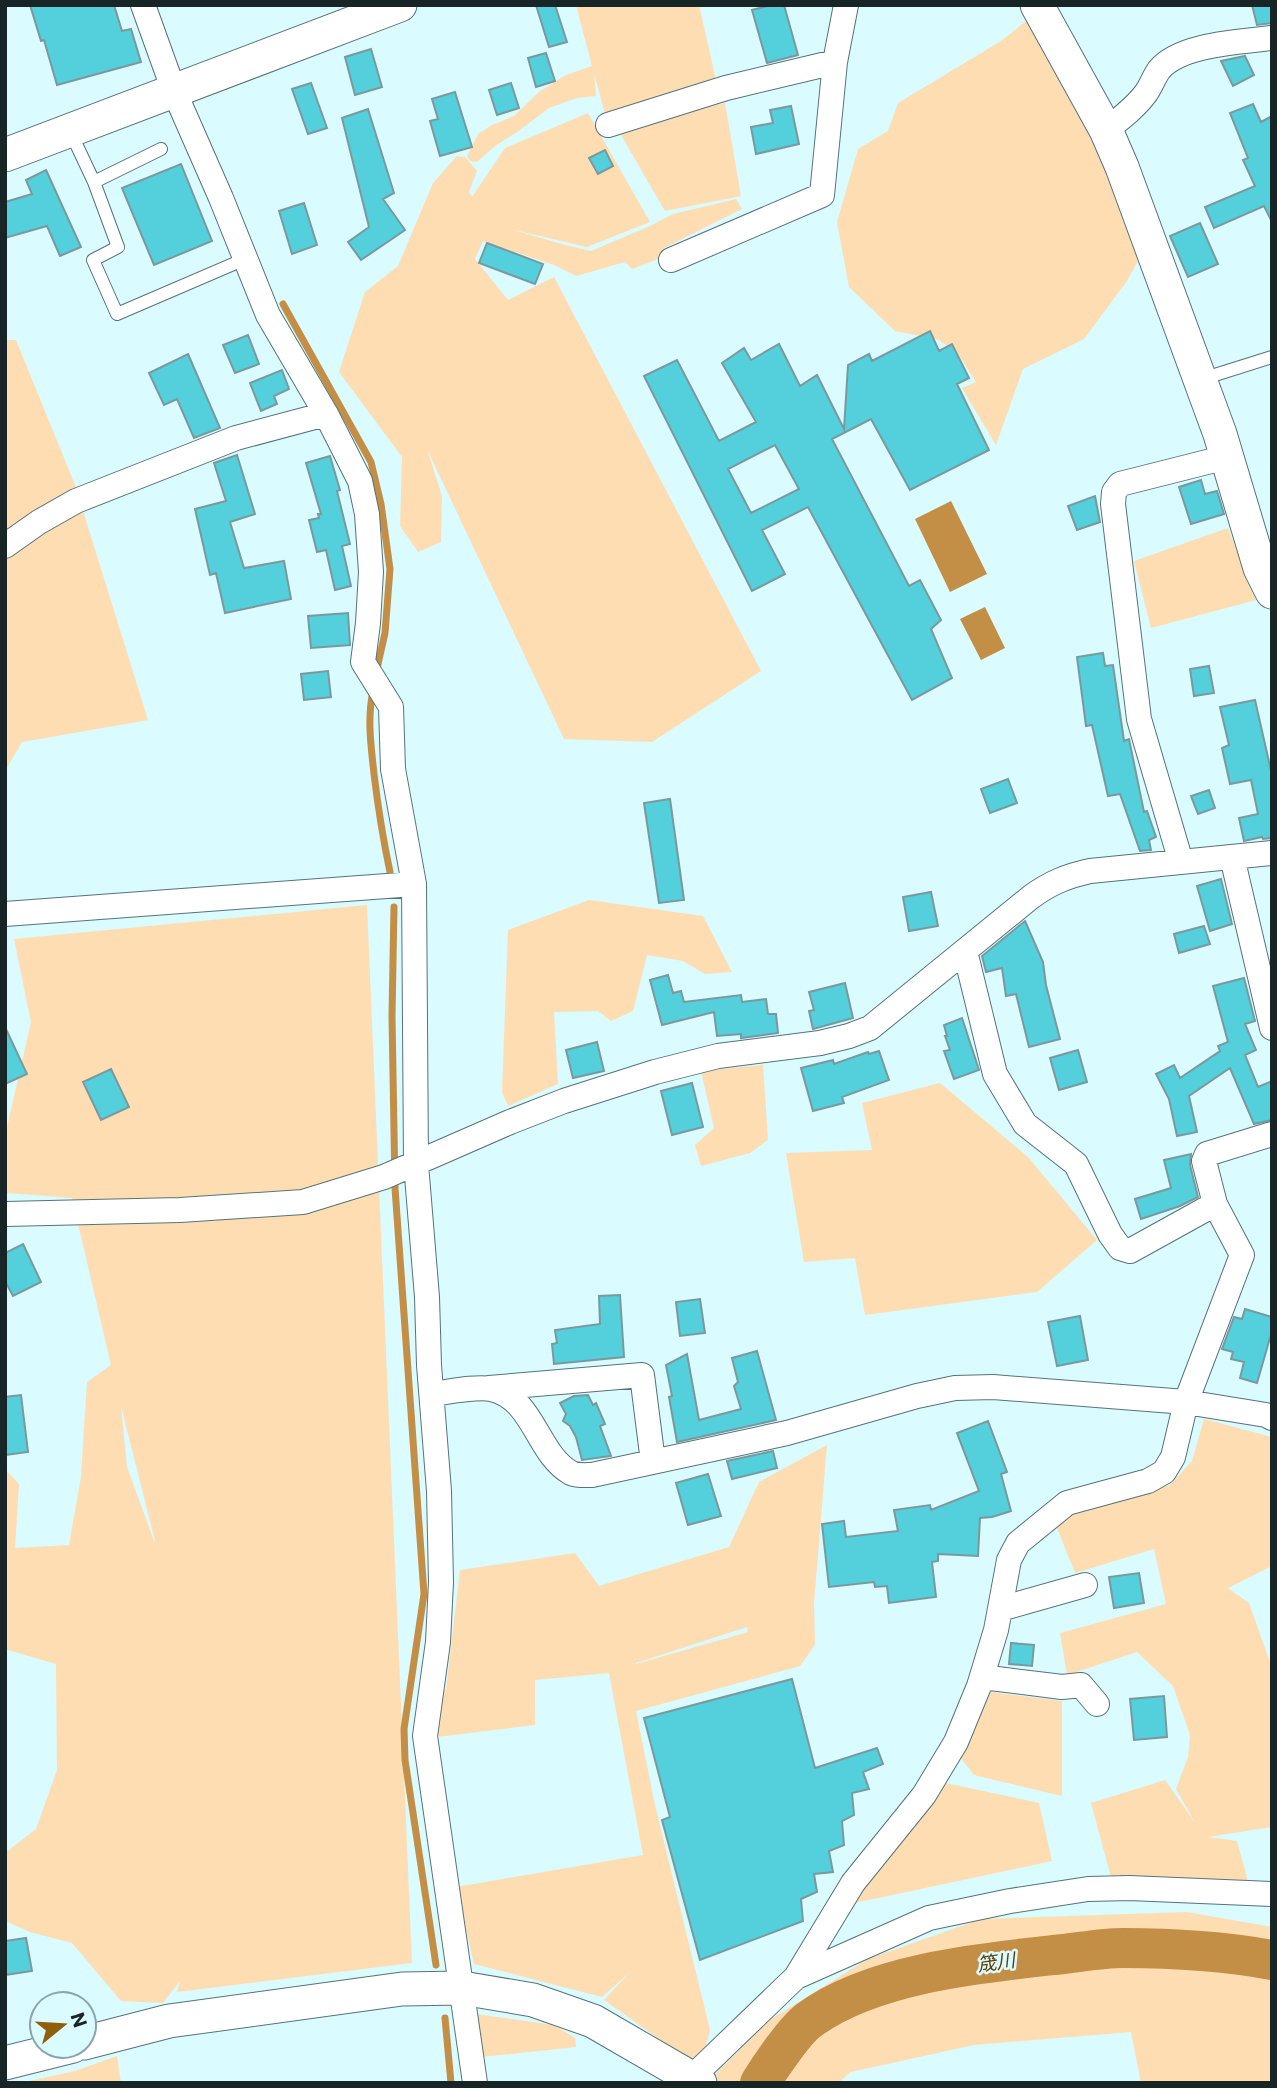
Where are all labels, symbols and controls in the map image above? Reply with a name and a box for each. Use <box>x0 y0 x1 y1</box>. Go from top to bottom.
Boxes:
water label: 筬川 <box>976 1947 1018 1976</box>
north arrow <box>28 1990 98 2060</box>
text: N <box>67 2009 93 2030</box>

